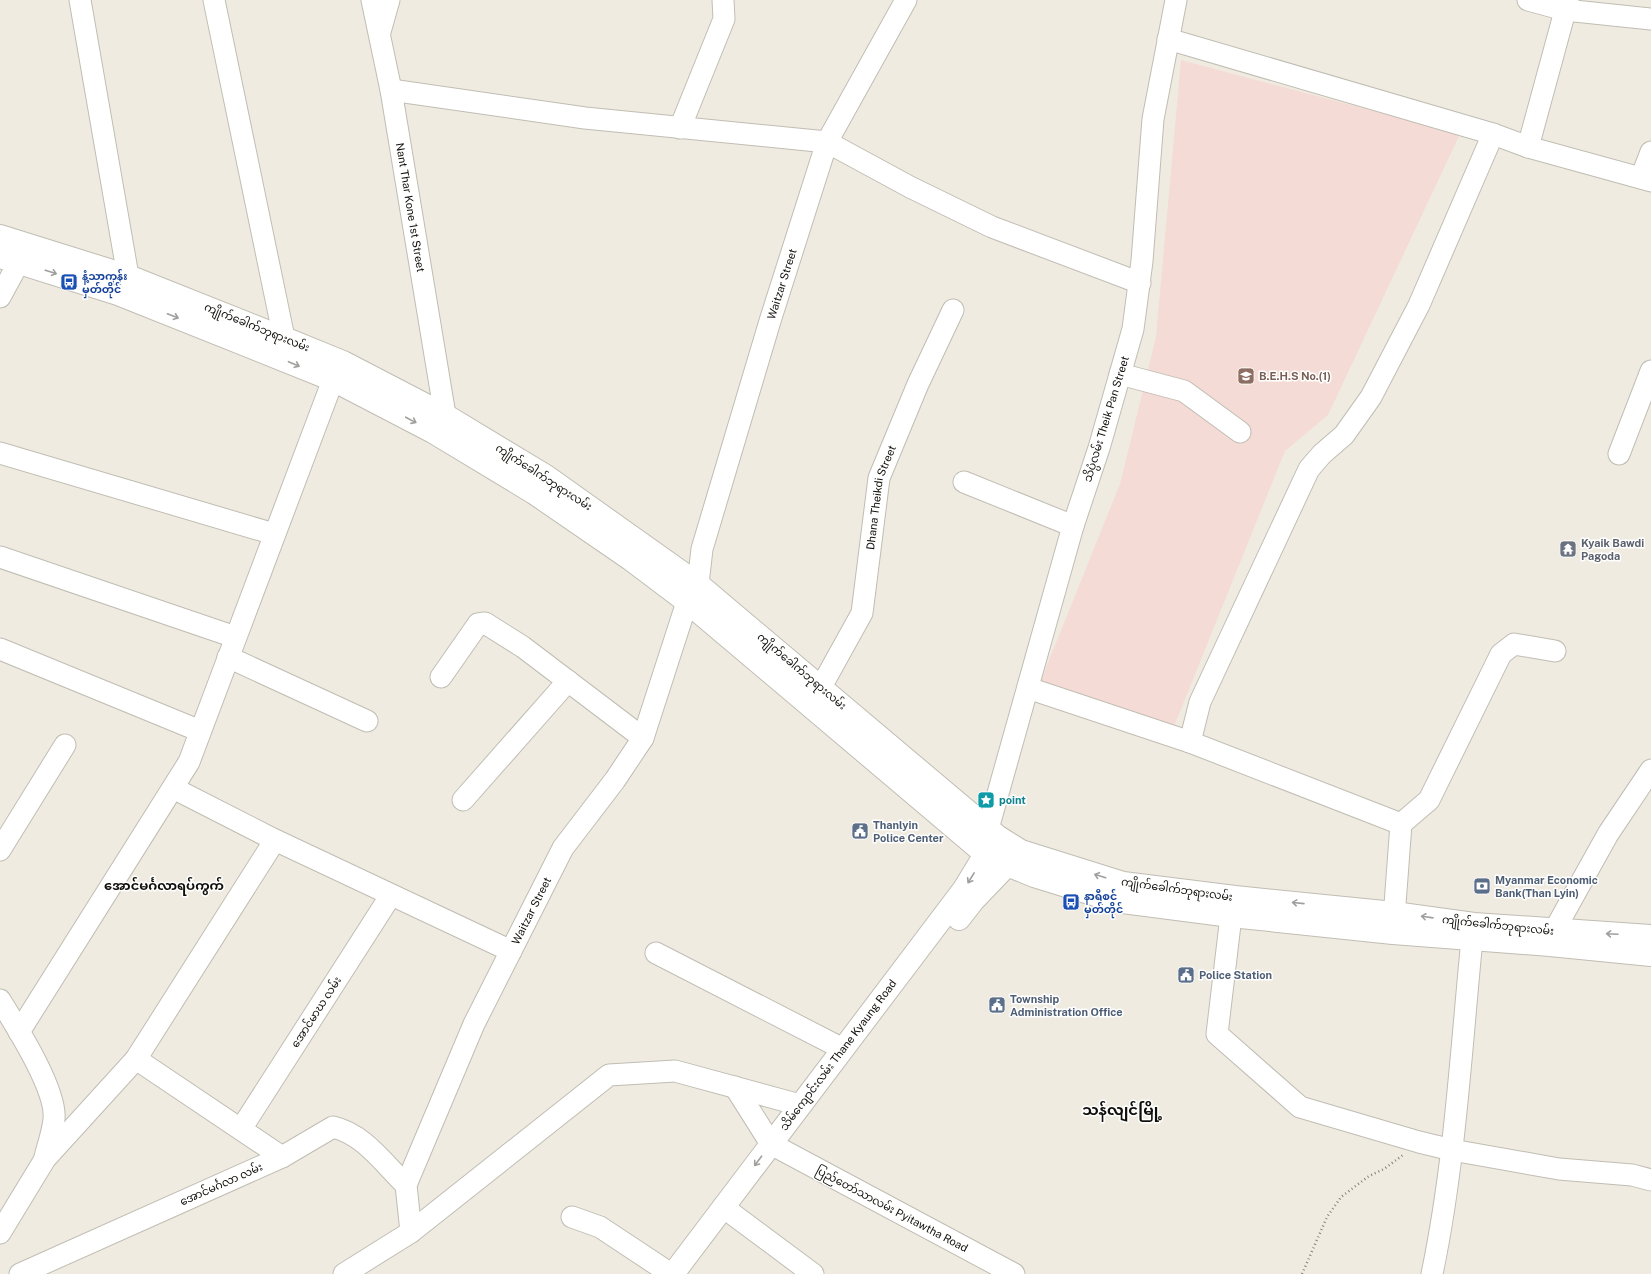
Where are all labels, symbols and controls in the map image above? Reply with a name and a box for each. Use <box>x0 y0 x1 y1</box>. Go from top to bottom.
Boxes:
street label: Nant Thar Kone 1st Street <box>394 142 427 273</box>
street label: Waitzar Street <box>765 247 799 321</box>
one-way arrow <box>44 269 57 276</box>
place label: နံ့သာကုန်း မှတ်တိုင် <box>82 269 128 299</box>
bus stop icon: နံ့သာကုန်း မှတ်တိုင် <box>59 272 79 292</box>
street label: ကျိုက်ခေါက်ဘုရားလမ်း <box>202 299 312 356</box>
one-way arrow <box>167 312 179 320</box>
street label: သိပ္ပံလမ်း Theik Pan Street <box>1080 354 1134 484</box>
one-way arrow <box>287 361 299 368</box>
school or university icon: B.E.H.S No.(1) <box>1236 366 1256 386</box>
place label: B.E.H.S No.(1) <box>1259 370 1331 382</box>
one-way arrow <box>405 417 417 425</box>
street label: ကျိုက်ခေါက်ဘုရားလမ်း <box>492 441 595 515</box>
street label: Dhana Theikdi Street <box>864 443 898 550</box>
place label: Kyaik Bawdi Pagoda <box>1581 537 1644 562</box>
temple icon: Kyaik Bawdi Pagoda <box>1558 539 1578 559</box>
street label: ကျိုက်ခေါက်ဘုရားလမ်း <box>753 630 850 714</box>
place icon: point <box>976 790 996 810</box>
place label: point <box>999 794 1026 806</box>
place label: Thanlyin Police Center <box>873 819 944 844</box>
public building icon: Thanlyin Police Center <box>850 821 870 841</box>
one-way arrow <box>1094 871 1106 879</box>
one-way arrow <box>966 872 974 884</box>
street label: ကျိုက်ခေါက်ဘုရားလမ်း <box>1120 874 1234 906</box>
place label: Myanmar Economic Bank(Than Lyin) <box>1495 874 1598 899</box>
street label: Waitzar Street <box>509 875 553 946</box>
district label: အောင်မင်္ဂလာရပ်ကွက် <box>104 876 224 896</box>
bank icon: Myanmar Economic Bank(Than Lyin) <box>1472 876 1492 896</box>
place label: နာရီစင် မှတ်တိုင် <box>1084 889 1123 919</box>
bus stop icon: နာရီစင် မှတ်တိုင် <box>1061 892 1081 912</box>
one-way arrow <box>1292 899 1305 907</box>
street label: ကျိုက်ခေါက်ဘုရားလမ်း <box>1441 912 1555 940</box>
one-way arrow <box>1421 914 1434 921</box>
one-way arrow <box>1606 930 1619 937</box>
public building icon: Police Station <box>1176 965 1196 985</box>
place label: Police Station <box>1199 969 1272 981</box>
street label: အောင်မာဃ လမ်း <box>288 974 343 1050</box>
street label: သိမ်ကျောင်းလမ်း Thane Kyaung Road <box>777 977 901 1134</box>
place label: Township Administration Office <box>1010 993 1123 1018</box>
public building icon: Township Administration Office <box>987 995 1007 1015</box>
district label: သန်လျင်မြို့ <box>1082 1100 1163 1122</box>
one-way arrow <box>754 1155 762 1166</box>
street label: အောင်မင်္ဂလာ လမ်း <box>177 1159 264 1208</box>
street label: ပြည်တော်သာလမ်း Pyitawtha Road <box>813 1163 970 1257</box>

